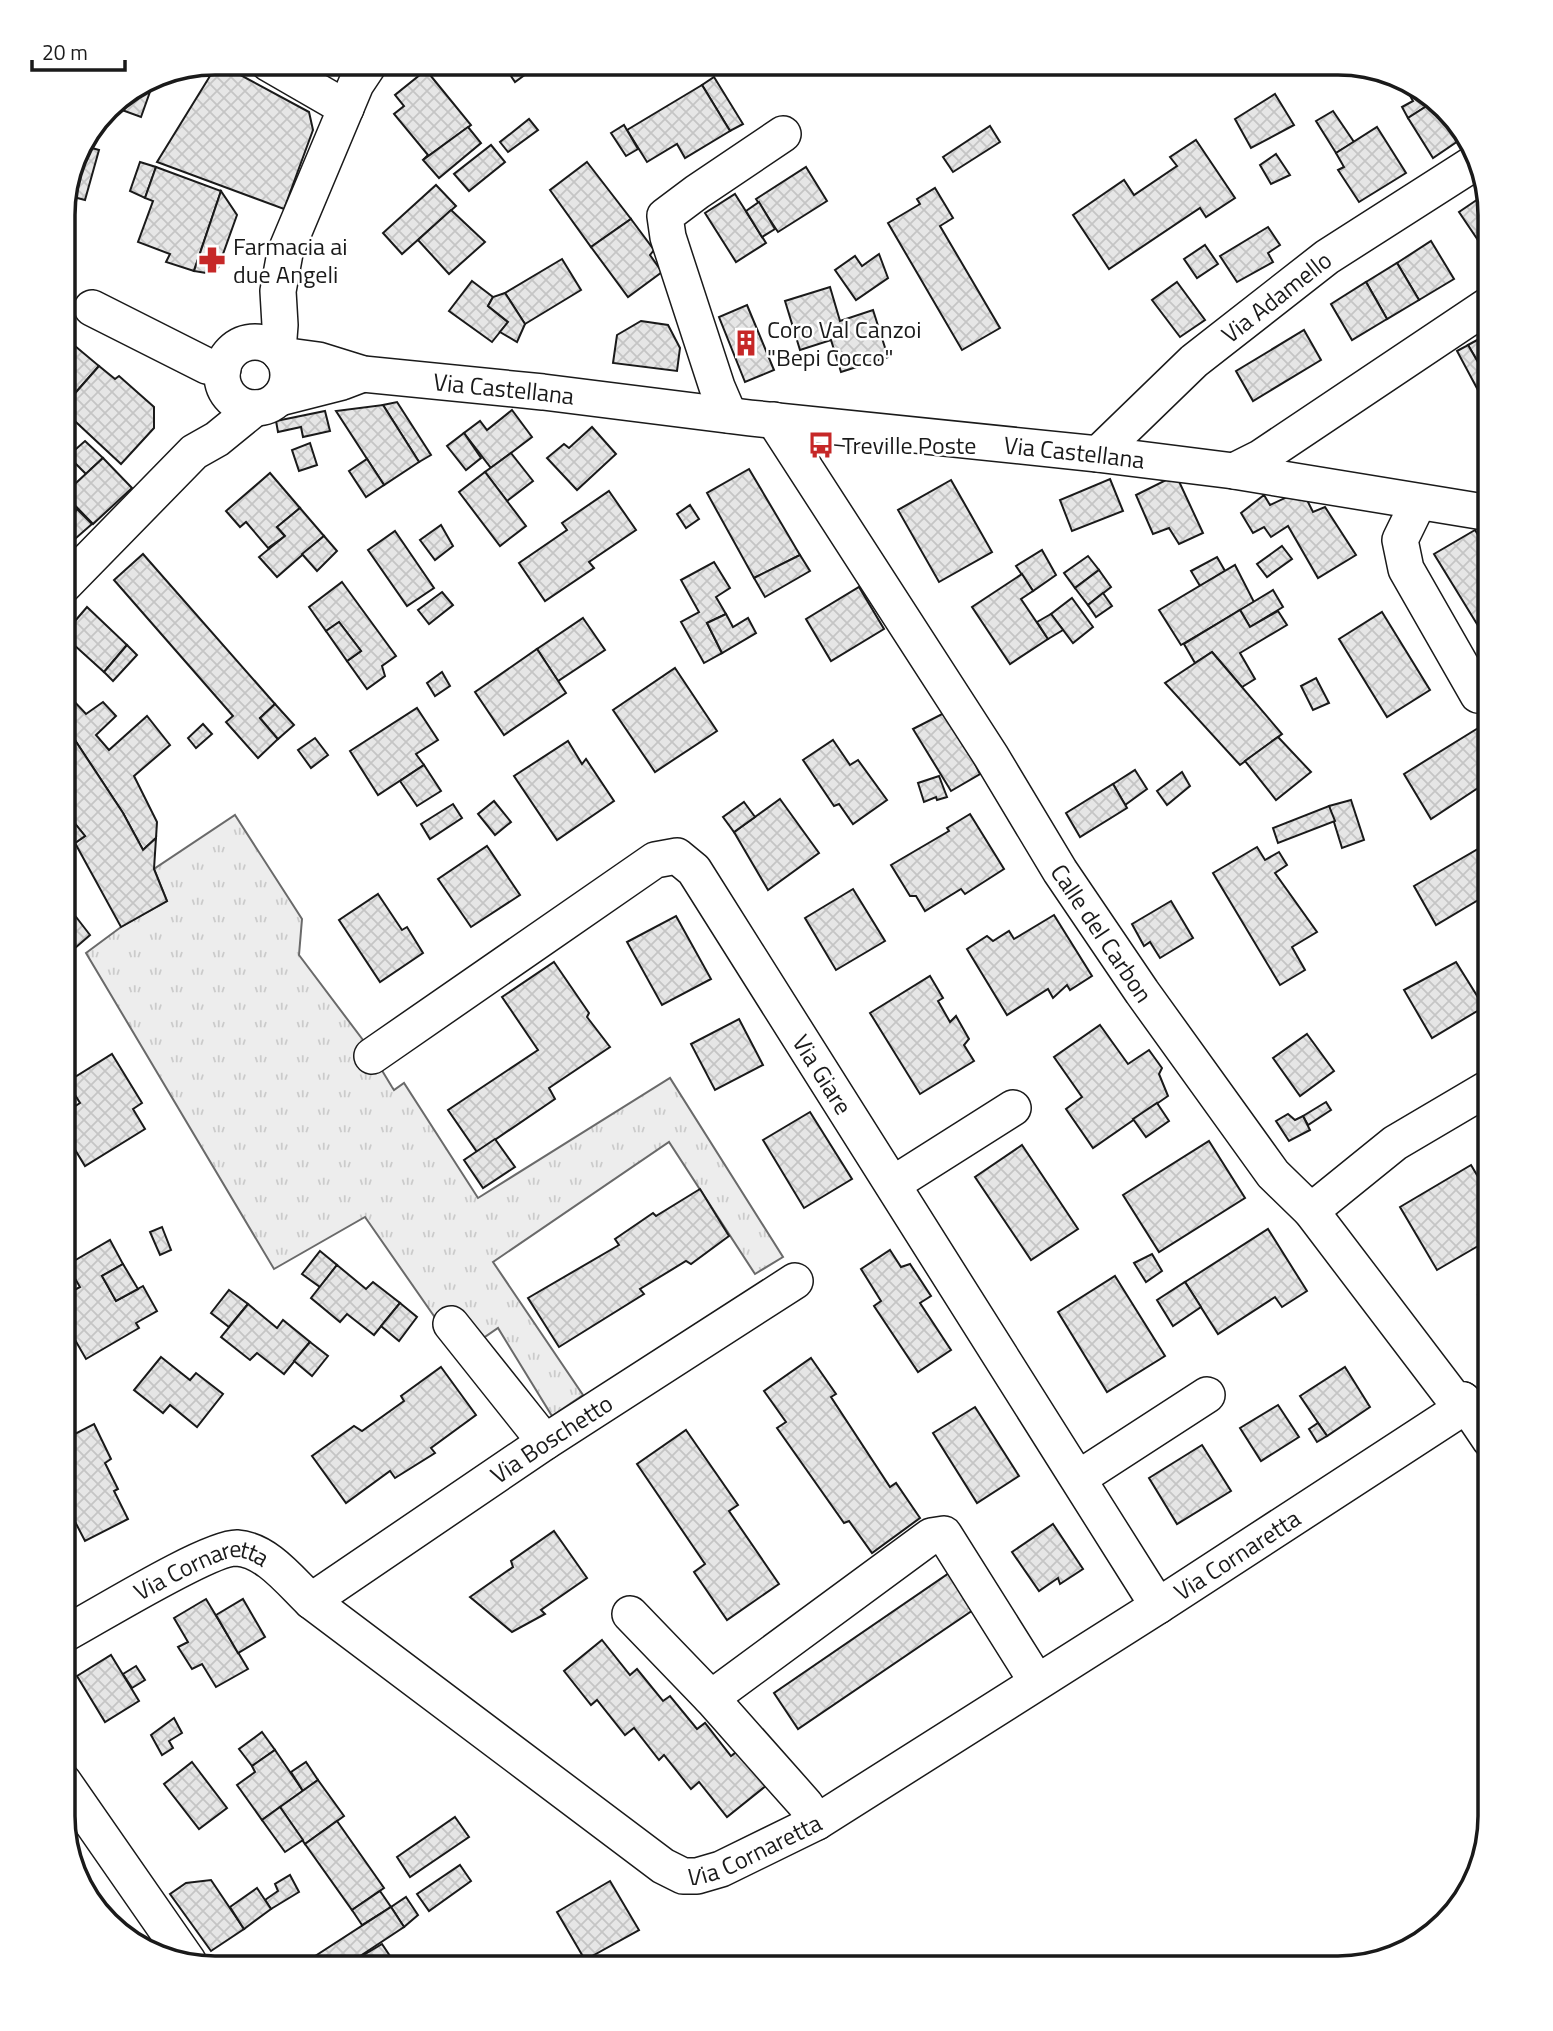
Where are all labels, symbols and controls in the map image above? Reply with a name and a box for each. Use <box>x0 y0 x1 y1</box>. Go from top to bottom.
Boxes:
scale bar <box>32 28 124 72</box>
text: 20 m <box>42 36 88 68</box>
place label: Farmacia ai due Angeli <box>233 228 348 292</box>
street label: Via Adamello <box>1213 242 1339 351</box>
pharmacy icon: Farmacia ai due Angeli <box>197 245 227 275</box>
place label: Coro Val Canzoi "Bepi Cocco" <box>767 311 921 375</box>
building icon: Coro Val Canzoi "Bepi Cocco" <box>731 328 761 358</box>
street label: Via Castellana <box>432 363 576 414</box>
street label: Via Castellana <box>1002 426 1147 478</box>
place label: Treville Poste <box>842 427 976 463</box>
bus stop icon: Treville Poste <box>806 430 836 460</box>
street label: Calle del Carbon <box>1042 856 1162 1010</box>
street label: Via Giare <box>784 1027 862 1121</box>
street label: Via Boschetto <box>483 1385 620 1492</box>
street label: Via Cornaretta <box>1167 1500 1307 1609</box>
street label: Via Cornaretta <box>127 1530 277 1609</box>
street label: Via Cornaretta <box>688 1805 828 1894</box>

